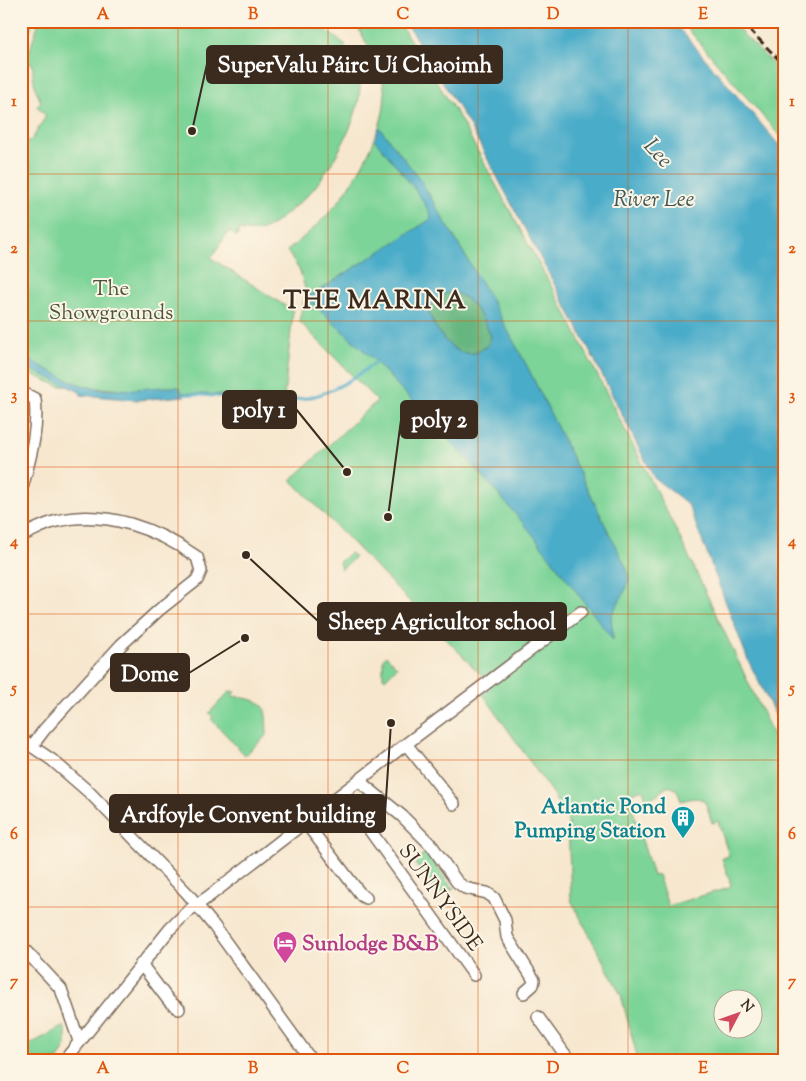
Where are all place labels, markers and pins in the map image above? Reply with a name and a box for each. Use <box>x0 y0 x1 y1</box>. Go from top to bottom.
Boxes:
callout: SuperValu Páirc Uí Chaoimh <box>207 46 502 83</box>
callout: poly 1 <box>223 391 296 428</box>
callout: poly 2 <box>401 401 477 438</box>
callout: Sheep Agricultor school <box>318 603 566 640</box>
callout: Dome <box>111 654 189 691</box>
place label: Atlantic Pond Pumping Station <box>515 793 667 847</box>
callout: Ardfoyle Convent building <box>110 795 385 832</box>
building icon: Atlantic Pond Pumping Station <box>670 805 696 839</box>
hotel icon: Sunlodge B&B <box>272 930 298 964</box>
place label: Sunlodge B&B <box>302 930 439 960</box>

